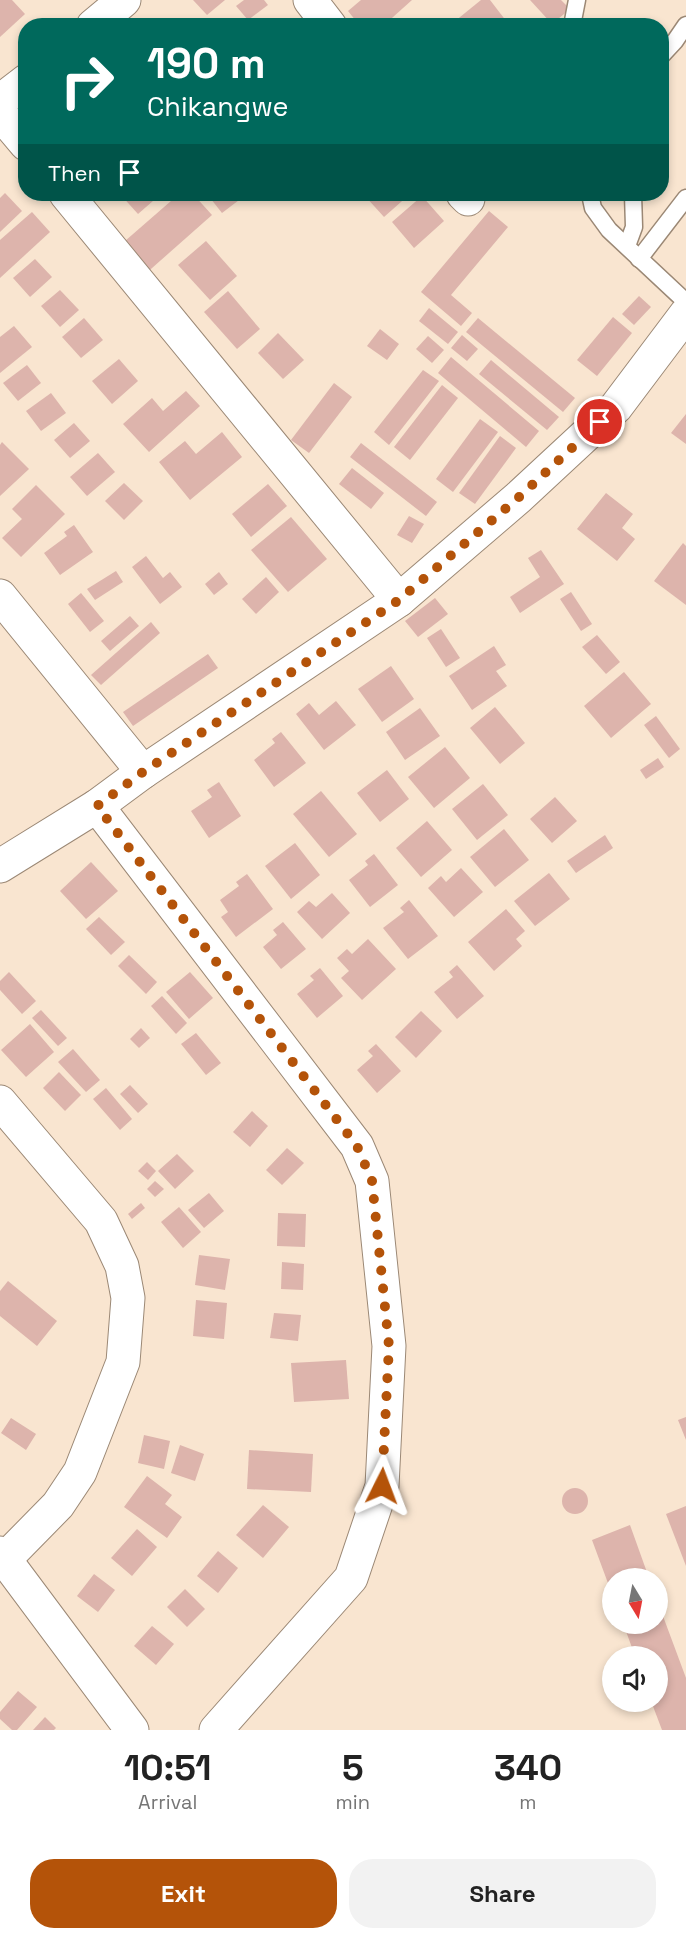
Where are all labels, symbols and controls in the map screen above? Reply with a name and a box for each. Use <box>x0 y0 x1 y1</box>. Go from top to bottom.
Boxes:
text: 190 m <box>147 37 266 90</box>
icon: right <box>48 42 126 120</box>
text: Chikangwe <box>147 89 288 124</box>
icon: arrive <box>113 156 146 189</box>
text: Then <box>48 159 101 187</box>
pin <box>574 396 625 447</box>
icon: arrive <box>583 405 616 438</box>
position arrow <box>350 1454 414 1518</box>
north arrow <box>602 1568 668 1634</box>
map controls <box>602 1568 668 1712</box>
button: sound <box>602 1646 668 1712</box>
text: 10:51 <box>124 1745 212 1791</box>
text: 5 <box>342 1745 364 1791</box>
text: 340 <box>494 1745 562 1791</box>
text: Arrival <box>138 1789 197 1815</box>
text: min <box>336 1789 370 1815</box>
text: m <box>519 1789 537 1815</box>
button: Exit <box>30 1859 337 1928</box>
button: Share <box>349 1859 656 1928</box>

